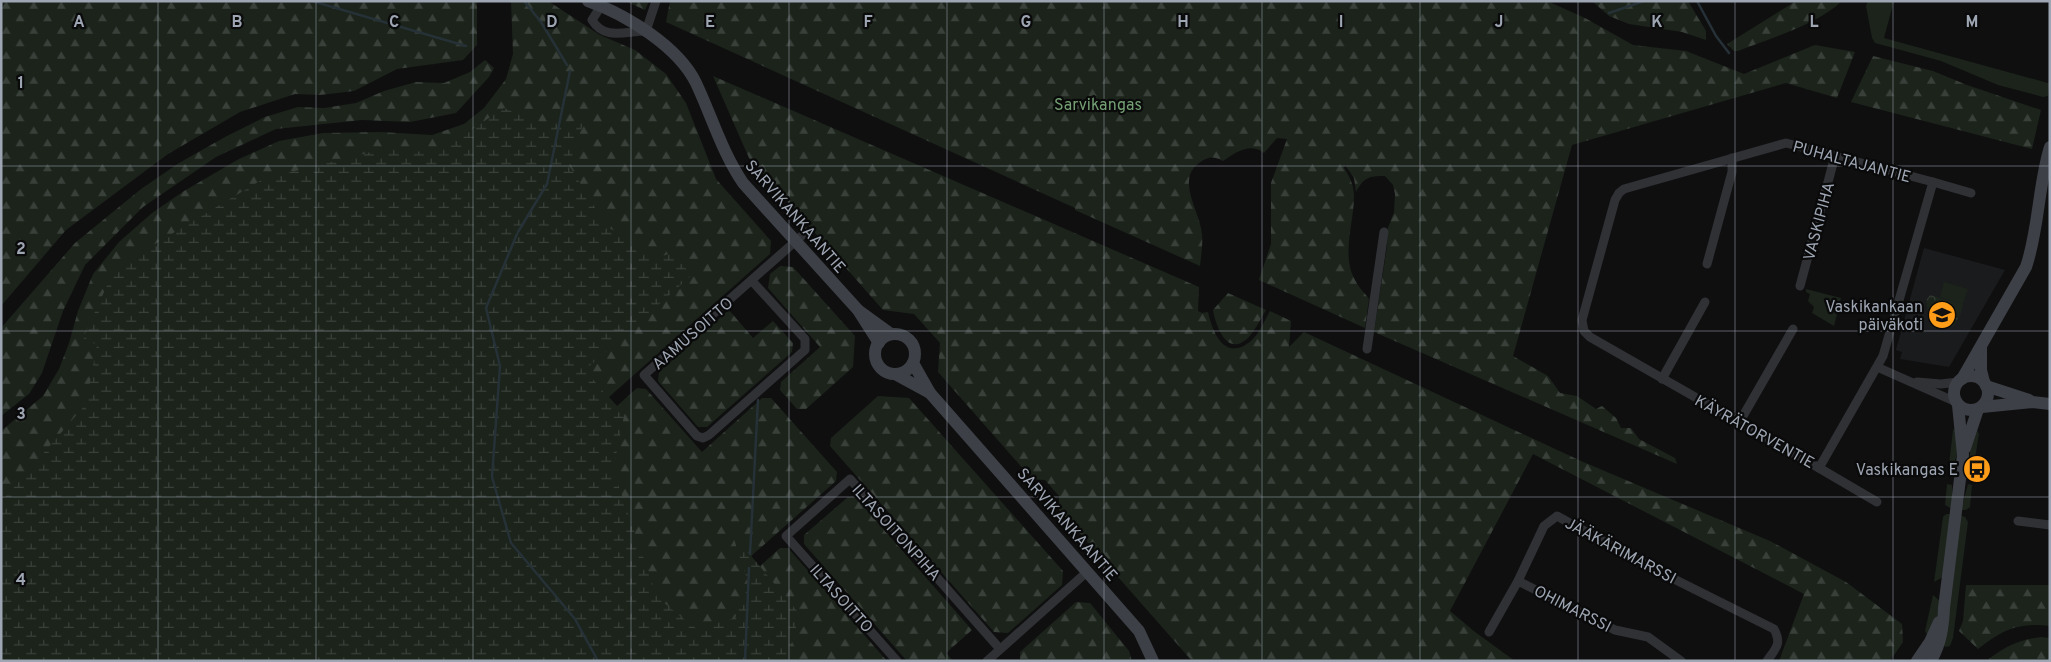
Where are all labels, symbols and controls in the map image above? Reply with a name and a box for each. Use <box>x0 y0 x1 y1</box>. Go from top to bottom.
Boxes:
text: A <box>73 13 85 33</box>
text: B <box>231 13 243 33</box>
text: C <box>389 13 399 33</box>
text: D <box>546 13 558 33</box>
text: E <box>705 13 715 33</box>
text: F <box>863 13 873 33</box>
text: G <box>1021 13 1031 33</box>
text: H <box>1177 13 1189 33</box>
text: I <box>1339 13 1343 33</box>
text: J <box>1495 13 1503 33</box>
text: K <box>1651 13 1663 33</box>
text: L <box>1809 13 1819 33</box>
text: M <box>1966 13 1978 33</box>
text: 1 <box>18 74 24 94</box>
park label: Sarvikangas <box>1054 96 1142 116</box>
street label: PUHALTAJANTIE <box>1790 138 1913 188</box>
street label: SARVIKANKAANTIE <box>740 157 849 278</box>
street label: VASKIPIHA <box>1800 180 1840 263</box>
text: 2 <box>16 240 26 260</box>
street label: AAMUSOITTO <box>649 294 738 375</box>
place label: Vaskikankaan päiväkoti <box>1825 298 1923 336</box>
school or university icon: Vaskikankaan päiväkoti <box>1927 300 1957 330</box>
street label: KÄYRÄTORVENTIE <box>1691 391 1818 474</box>
text: 3 <box>16 405 26 425</box>
bus stop icon: Vaskikangas E <box>1962 454 1992 484</box>
place label: Vaskikangas E <box>1856 461 1958 481</box>
street label: SARVIKANKAANTIE <box>1012 465 1121 586</box>
street label: ILTASOITONPIHA <box>847 481 944 586</box>
street label: JÄÄKÄRIMARSSI <box>1561 513 1679 589</box>
street label: ILTASOITTO <box>804 561 877 638</box>
text: 4 <box>16 571 26 591</box>
street label: OHIMARSSI <box>1530 582 1614 638</box>

